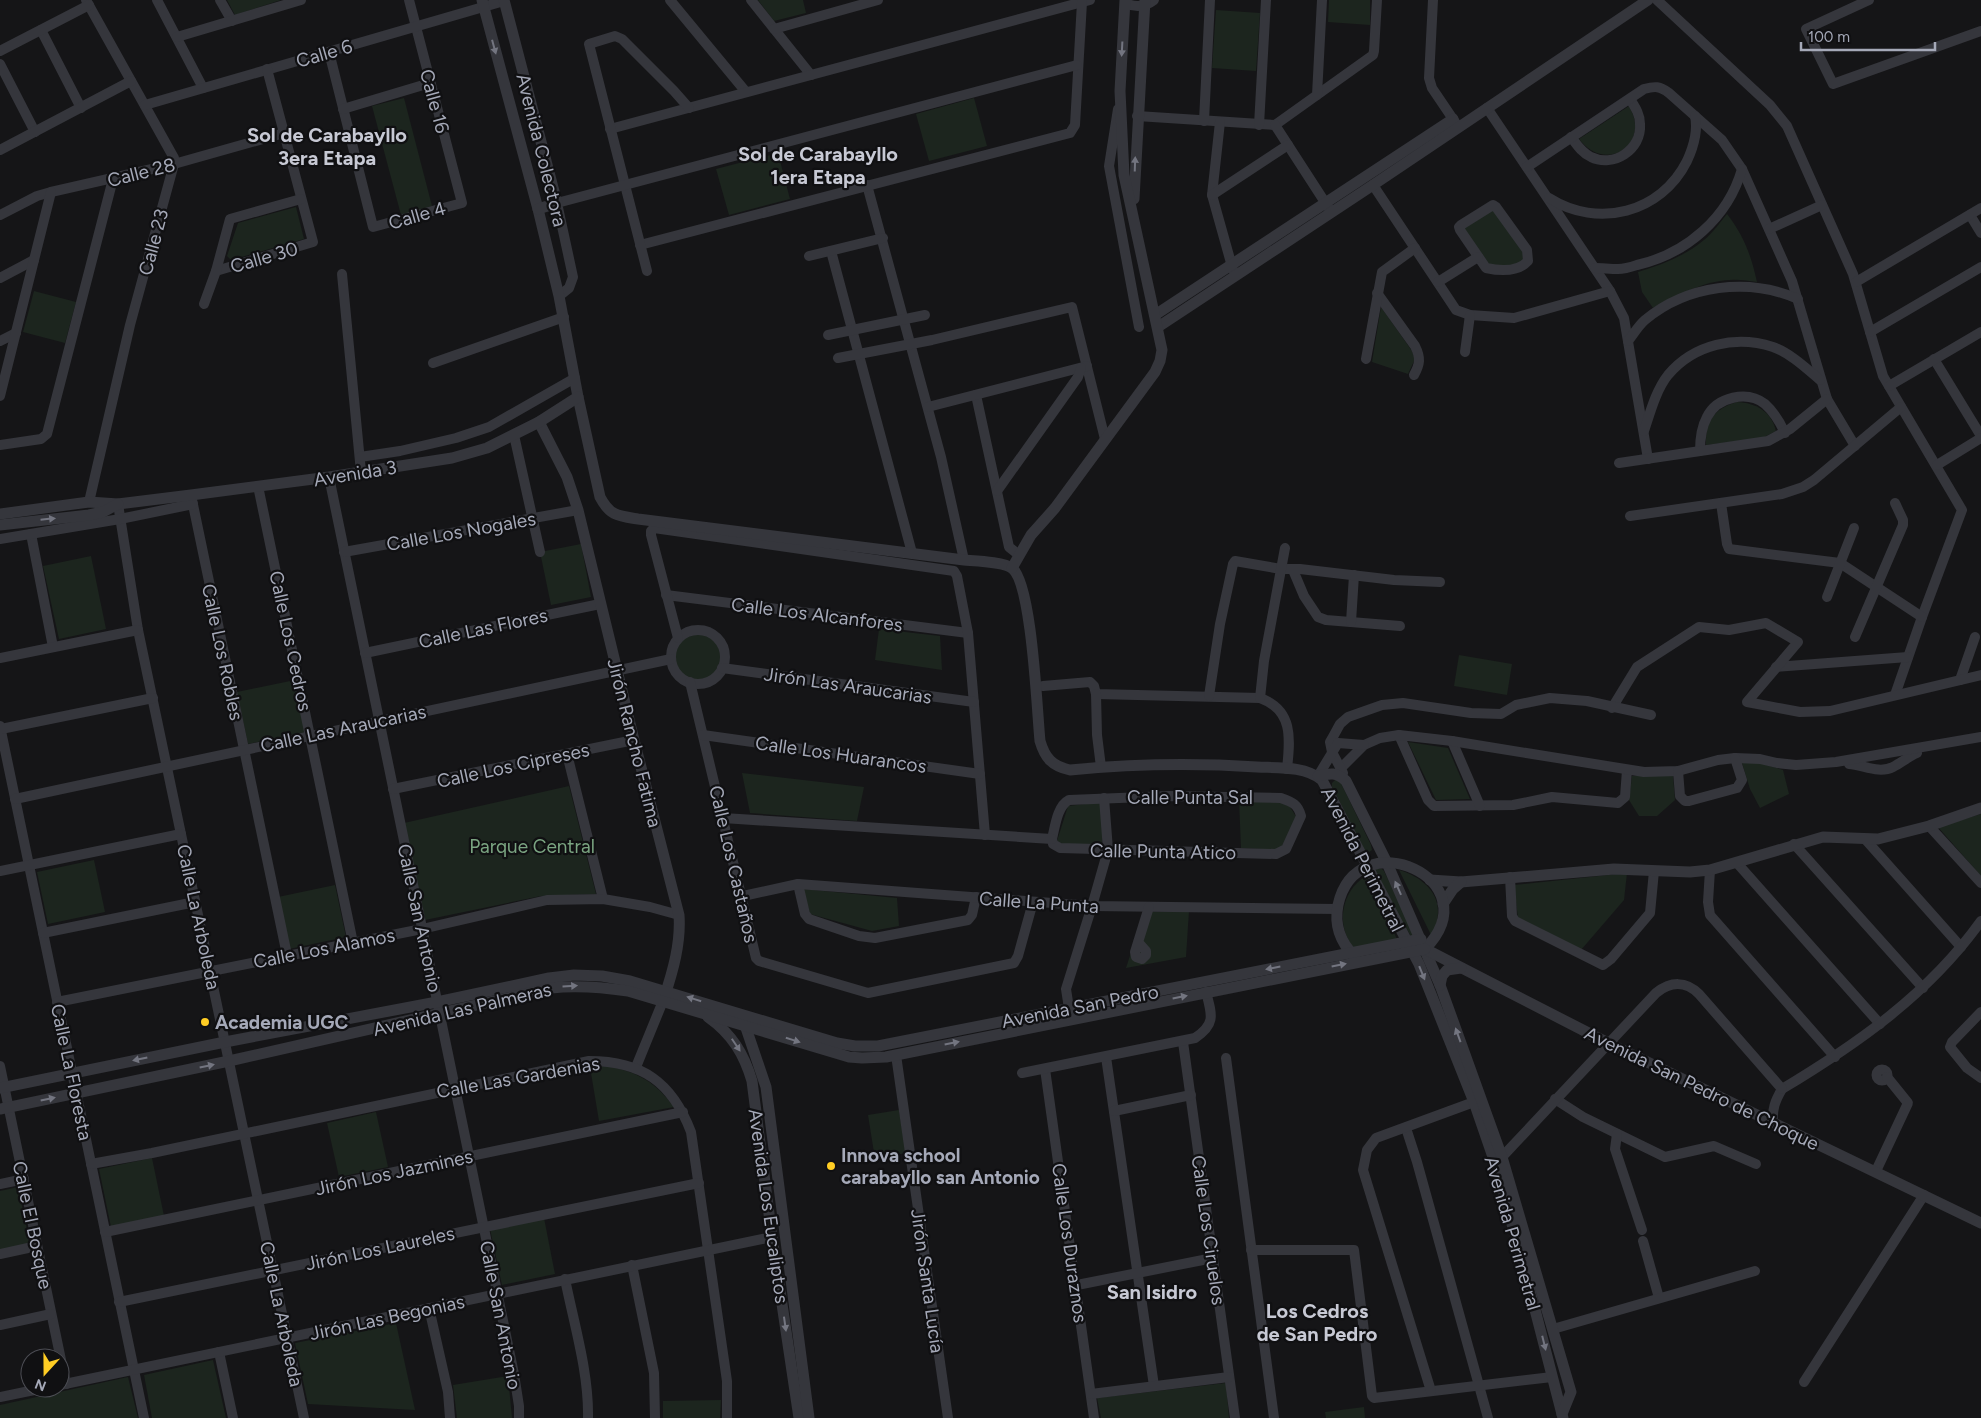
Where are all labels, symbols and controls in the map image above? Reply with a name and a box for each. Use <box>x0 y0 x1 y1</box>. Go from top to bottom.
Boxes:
scale bar <box>1801 20 1935 52</box>
text: 100 m <box>1808 28 1850 46</box>
street label: Calle 6 <box>293 34 355 72</box>
one-way arrow <box>491 40 499 55</box>
one-way arrow <box>1118 41 1126 57</box>
street label: Calle 16 <box>415 67 454 136</box>
street label: Avenida Colectora <box>511 71 572 229</box>
district label: Sol de Carabayllo 3era Etapa <box>247 123 407 170</box>
district label: Sol de Carabayllo 1era Etapa <box>738 142 898 189</box>
street label: Calle 28 <box>105 153 177 192</box>
one-way arrow <box>1132 156 1140 172</box>
street label: Calle 4 <box>386 196 449 235</box>
street label: Calle 23 <box>134 206 173 278</box>
street label: Calle 30 <box>228 237 301 278</box>
street label: Avenida 3 <box>312 456 398 491</box>
street label: Calle Los Nogales <box>385 507 538 556</box>
one-way arrow <box>41 515 57 523</box>
street label: Calle Los Cedros <box>264 569 317 713</box>
street label: Calle Los Robles <box>197 582 248 722</box>
street label: Calle Los Alcanfores <box>730 593 904 636</box>
street label: Calle Las Flores <box>417 604 550 653</box>
street label: Jirón Rancho Fatima <box>602 656 667 830</box>
street label: Jirón Las Araucarias <box>763 662 933 709</box>
street label: Calle Las Araucarias <box>258 700 428 757</box>
street label: Calle Los Huarancos <box>754 731 928 778</box>
street label: Calle Los Cipreses <box>435 738 592 793</box>
street label: Calle Los Castaños <box>704 783 763 945</box>
street label: Avenida Perimetral <box>1316 783 1409 935</box>
street label: Calle Punta Sal <box>1127 786 1253 809</box>
park label: Parque Central <box>469 835 595 858</box>
street label: Calle Punta Atico <box>1090 839 1236 864</box>
street label: Calle La Arboleda <box>172 842 225 992</box>
street label: Calle San Antonio <box>393 842 446 994</box>
one-way arrow <box>1394 881 1402 895</box>
street label: Calle La Punta <box>978 887 1100 918</box>
street label: Calle Los Alamos <box>251 923 397 974</box>
one-way arrow <box>1332 961 1347 969</box>
one-way arrow <box>1265 964 1280 972</box>
one-way arrow <box>1419 966 1427 980</box>
street label: Avenida Las Palmeras <box>371 978 554 1041</box>
street label: Avenida San Pedro <box>1000 980 1161 1033</box>
one-way arrow <box>563 982 579 990</box>
one-way arrow <box>1172 993 1188 1001</box>
one-way arrow <box>686 995 701 1003</box>
street label: Calle La Floresta <box>46 1002 97 1143</box>
place label: Academia UGC <box>215 1011 348 1034</box>
marker: Academia UGC <box>199 1016 211 1028</box>
street label: Avenida San Pedro de Choque <box>1581 1022 1823 1155</box>
one-way arrow <box>1454 1027 1462 1042</box>
one-way arrow <box>786 1037 801 1045</box>
one-way arrow <box>731 1038 741 1051</box>
one-way arrow <box>944 1039 960 1047</box>
street label: Calle Las Gardenias <box>435 1052 602 1103</box>
one-way arrow <box>132 1056 148 1064</box>
one-way arrow <box>199 1062 214 1070</box>
one-way arrow <box>40 1095 55 1103</box>
street label: Avenida Los Eucaliptos <box>743 1107 794 1305</box>
place label: Innova school carabayllo san Antonio <box>841 1144 1040 1189</box>
street label: Jirón Los Jazmines <box>313 1145 475 1200</box>
street label: Avenida Perimetral <box>1480 1153 1546 1313</box>
street label: Calle Los Ciruelos <box>1187 1154 1230 1306</box>
street label: Calle El Bosque <box>8 1159 57 1291</box>
marker: Innova school carabayllo san Antonio <box>825 1160 837 1172</box>
street label: Calle Los Duraznos <box>1047 1162 1092 1324</box>
street label: Jirón Santa Lucía <box>906 1208 949 1355</box>
street label: Jirón Los Laureles <box>303 1221 457 1276</box>
street label: Calle La Arboleda <box>255 1239 308 1389</box>
street label: Calle San Antonio <box>475 1239 526 1391</box>
district label: San Isidro <box>1107 1280 1198 1304</box>
street label: Jirón Las Begonias <box>308 1290 467 1345</box>
district label: Los Cedros de San Pedro <box>1257 1299 1378 1346</box>
one-way arrow <box>781 1316 789 1332</box>
one-way arrow <box>1540 1336 1548 1351</box>
north arrow <box>20 1348 70 1398</box>
text: N <box>32 1375 49 1395</box>

